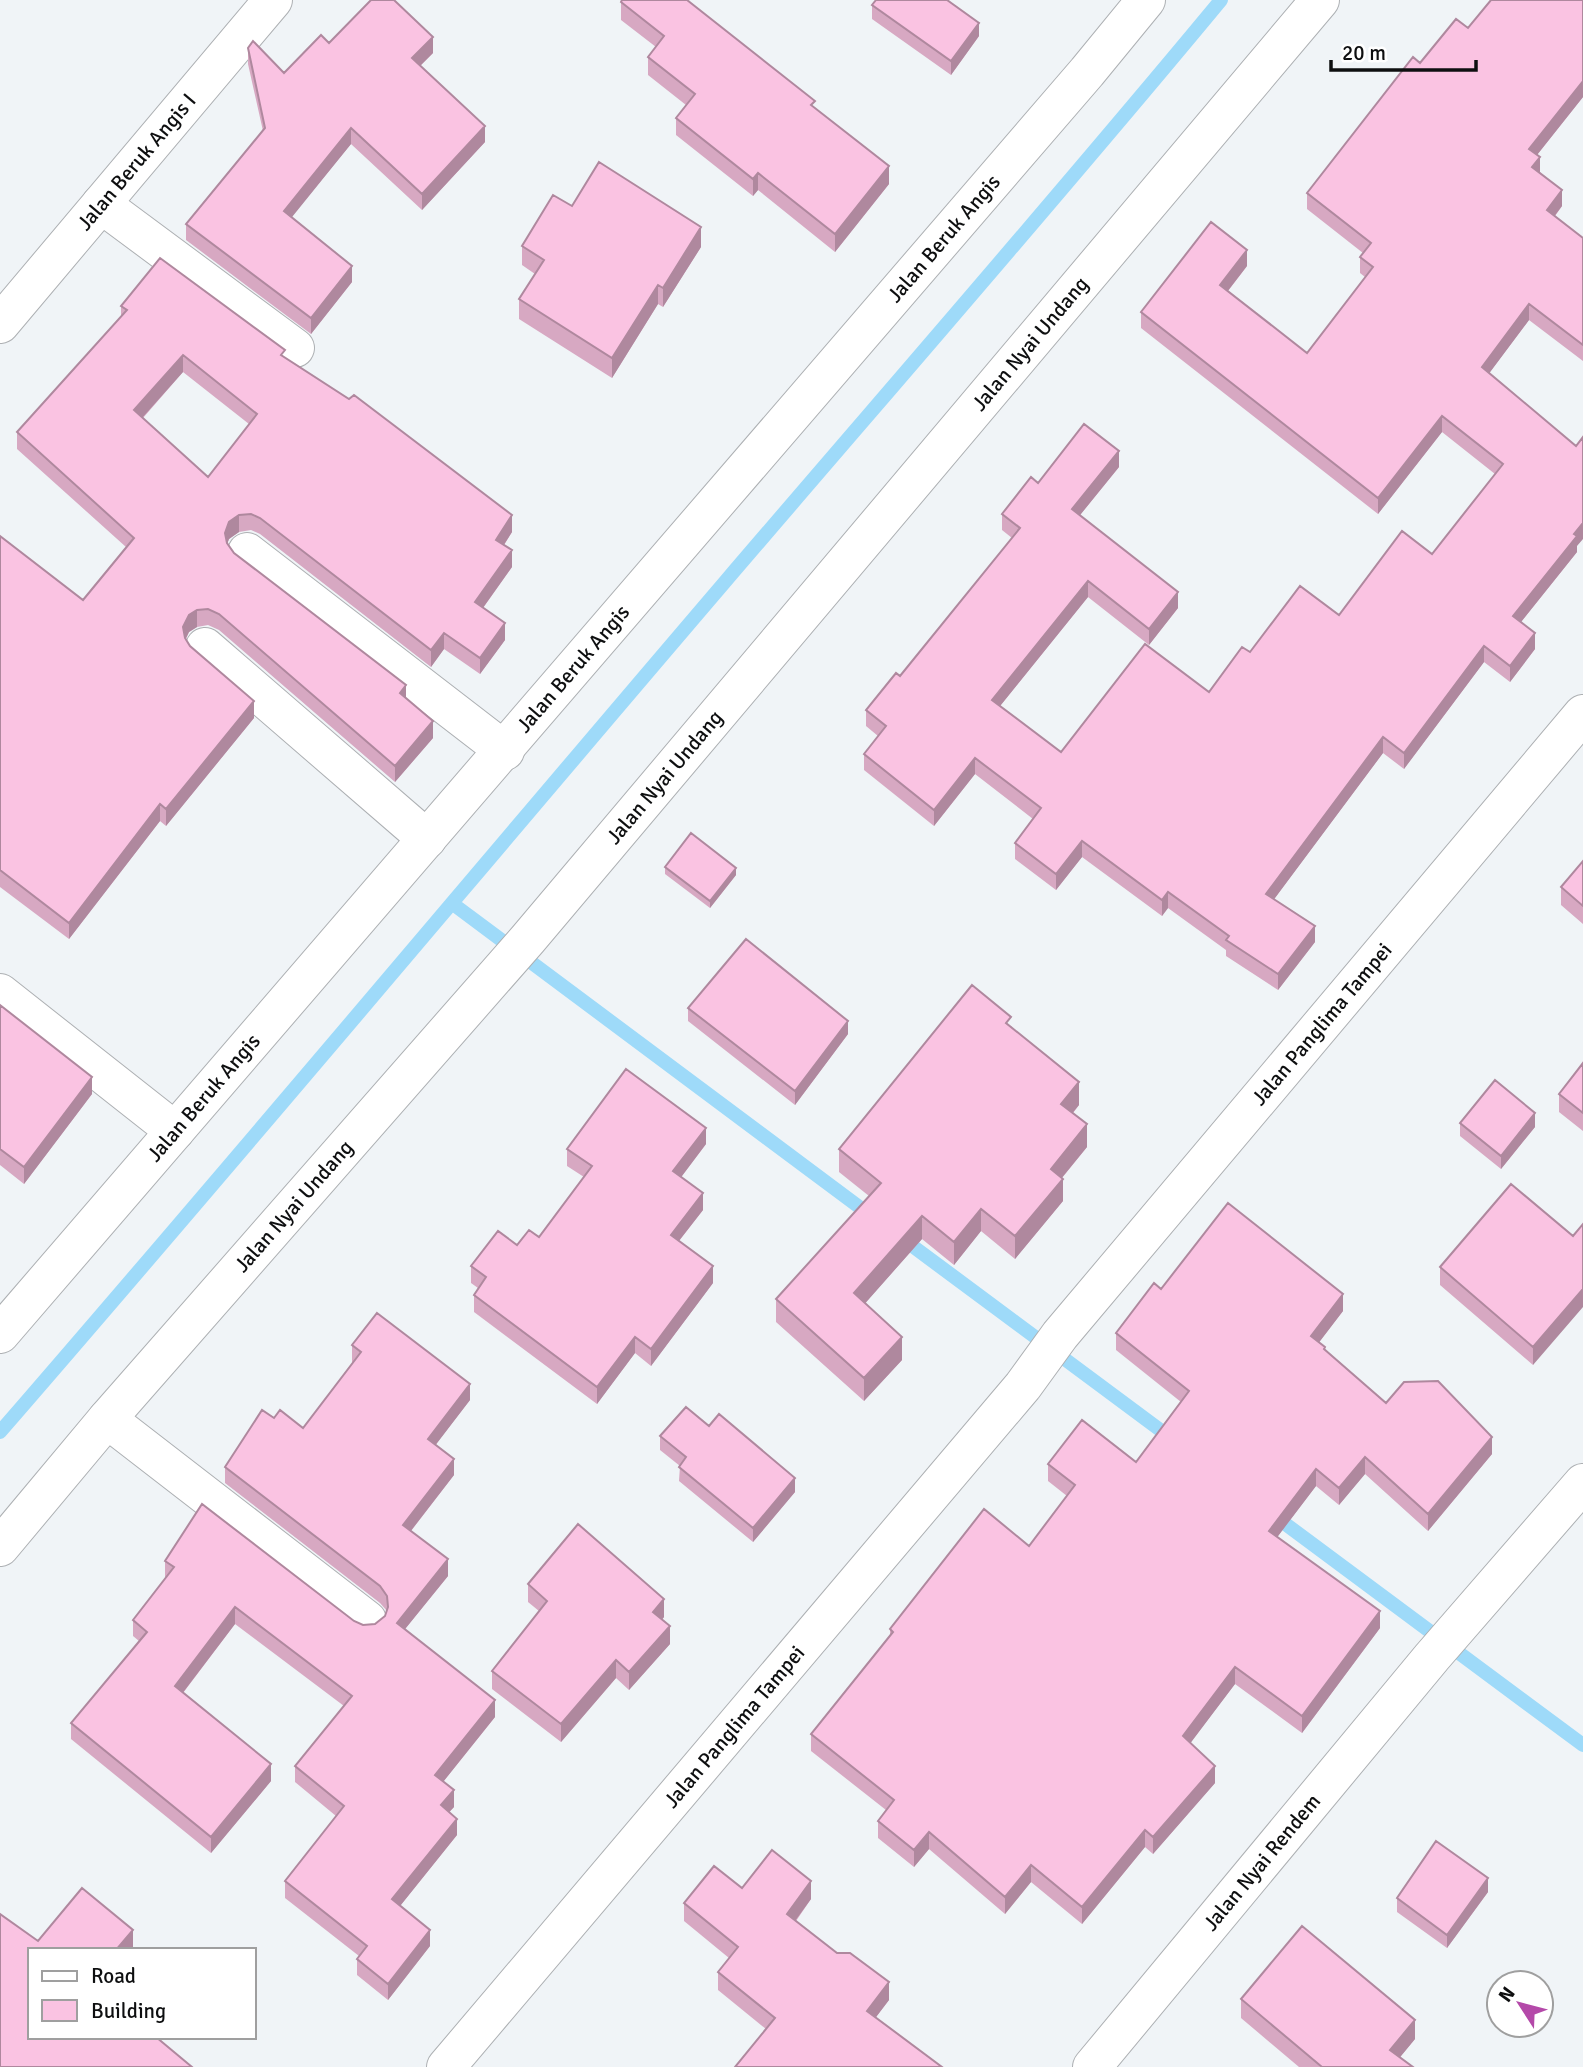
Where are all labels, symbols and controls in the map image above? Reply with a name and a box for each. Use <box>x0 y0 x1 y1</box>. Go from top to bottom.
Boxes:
scale bar <box>1331 28 1476 72</box>
text: 20 m <box>1342 40 1386 66</box>
street label: Jalan Beruk Angis I <box>72 88 202 236</box>
street label: Jalan Beruk Angis <box>882 169 1006 308</box>
street label: Jalan Nyai Undang <box>966 271 1094 416</box>
street label: Jalan Beruk Angis <box>511 600 635 738</box>
street label: Jalan Nyai Undang <box>601 705 728 849</box>
street label: Jalan Panglima Tampei <box>1246 938 1398 1111</box>
street label: Jalan Beruk Angis <box>141 1028 266 1167</box>
street label: Jalan Nyai Undang <box>229 1135 359 1278</box>
street label: Jalan Panglima Tampei <box>658 1640 810 1813</box>
street label: Jalan Nyai Rendem <box>1198 1788 1326 1936</box>
legend <box>28 1948 256 2039</box>
text: Road <box>91 1963 136 1989</box>
north arrow <box>1485 1969 1555 2039</box>
text: N <box>1493 1982 1521 2007</box>
text: Building <box>91 1998 166 2024</box>

